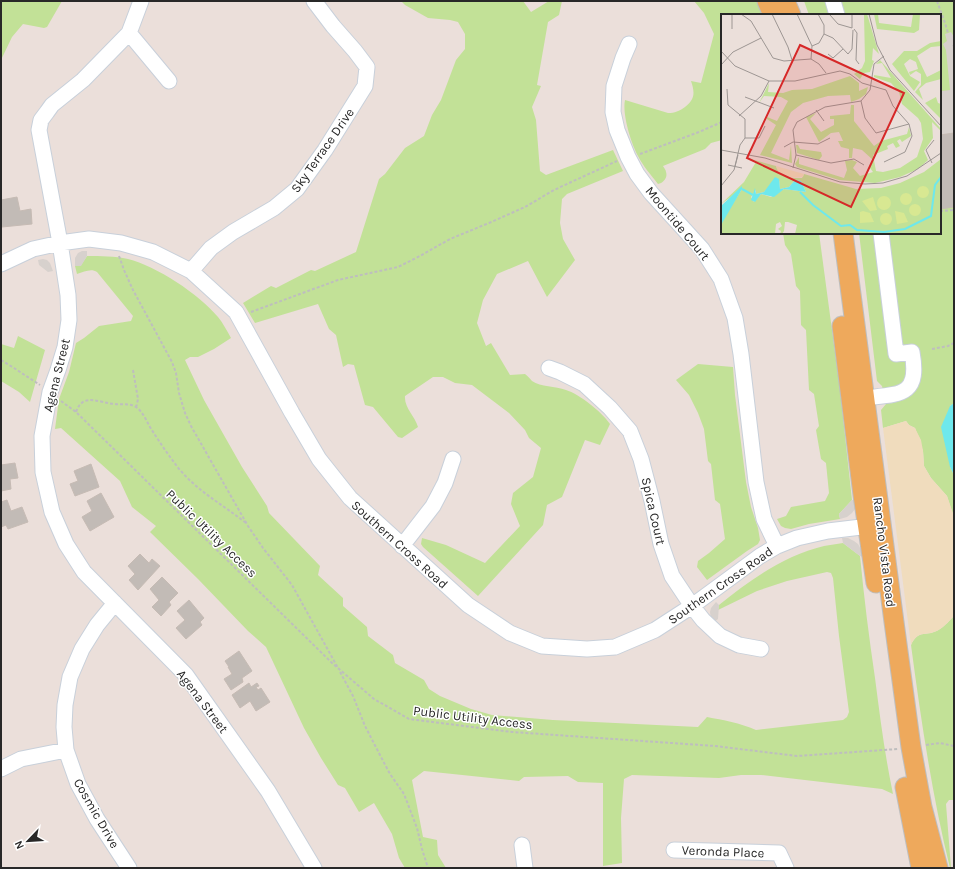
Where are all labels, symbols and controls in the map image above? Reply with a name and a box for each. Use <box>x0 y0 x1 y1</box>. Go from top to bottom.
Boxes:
inset map <box>721 14 941 234</box>
street label: Sky Terrace Drive <box>288 105 357 195</box>
street label: Moontide Court <box>642 183 713 263</box>
street label: Agena Street <box>40 337 73 413</box>
street label: Spica Court <box>638 476 669 546</box>
street label: Public Utility Access <box>163 486 260 581</box>
street label: Rancho Vista Road <box>870 496 899 608</box>
street label: Southern Cross Road <box>348 497 451 592</box>
street label: Southern Cross Road <box>665 544 776 627</box>
street label: Agena Street <box>174 667 231 736</box>
street label: Public Utility Access <box>412 703 534 732</box>
street label: Cosmic Drive <box>71 776 123 851</box>
north arrow <box>8 821 48 861</box>
text: N <box>12 839 27 851</box>
street label: Veronda Place <box>681 843 765 860</box>

